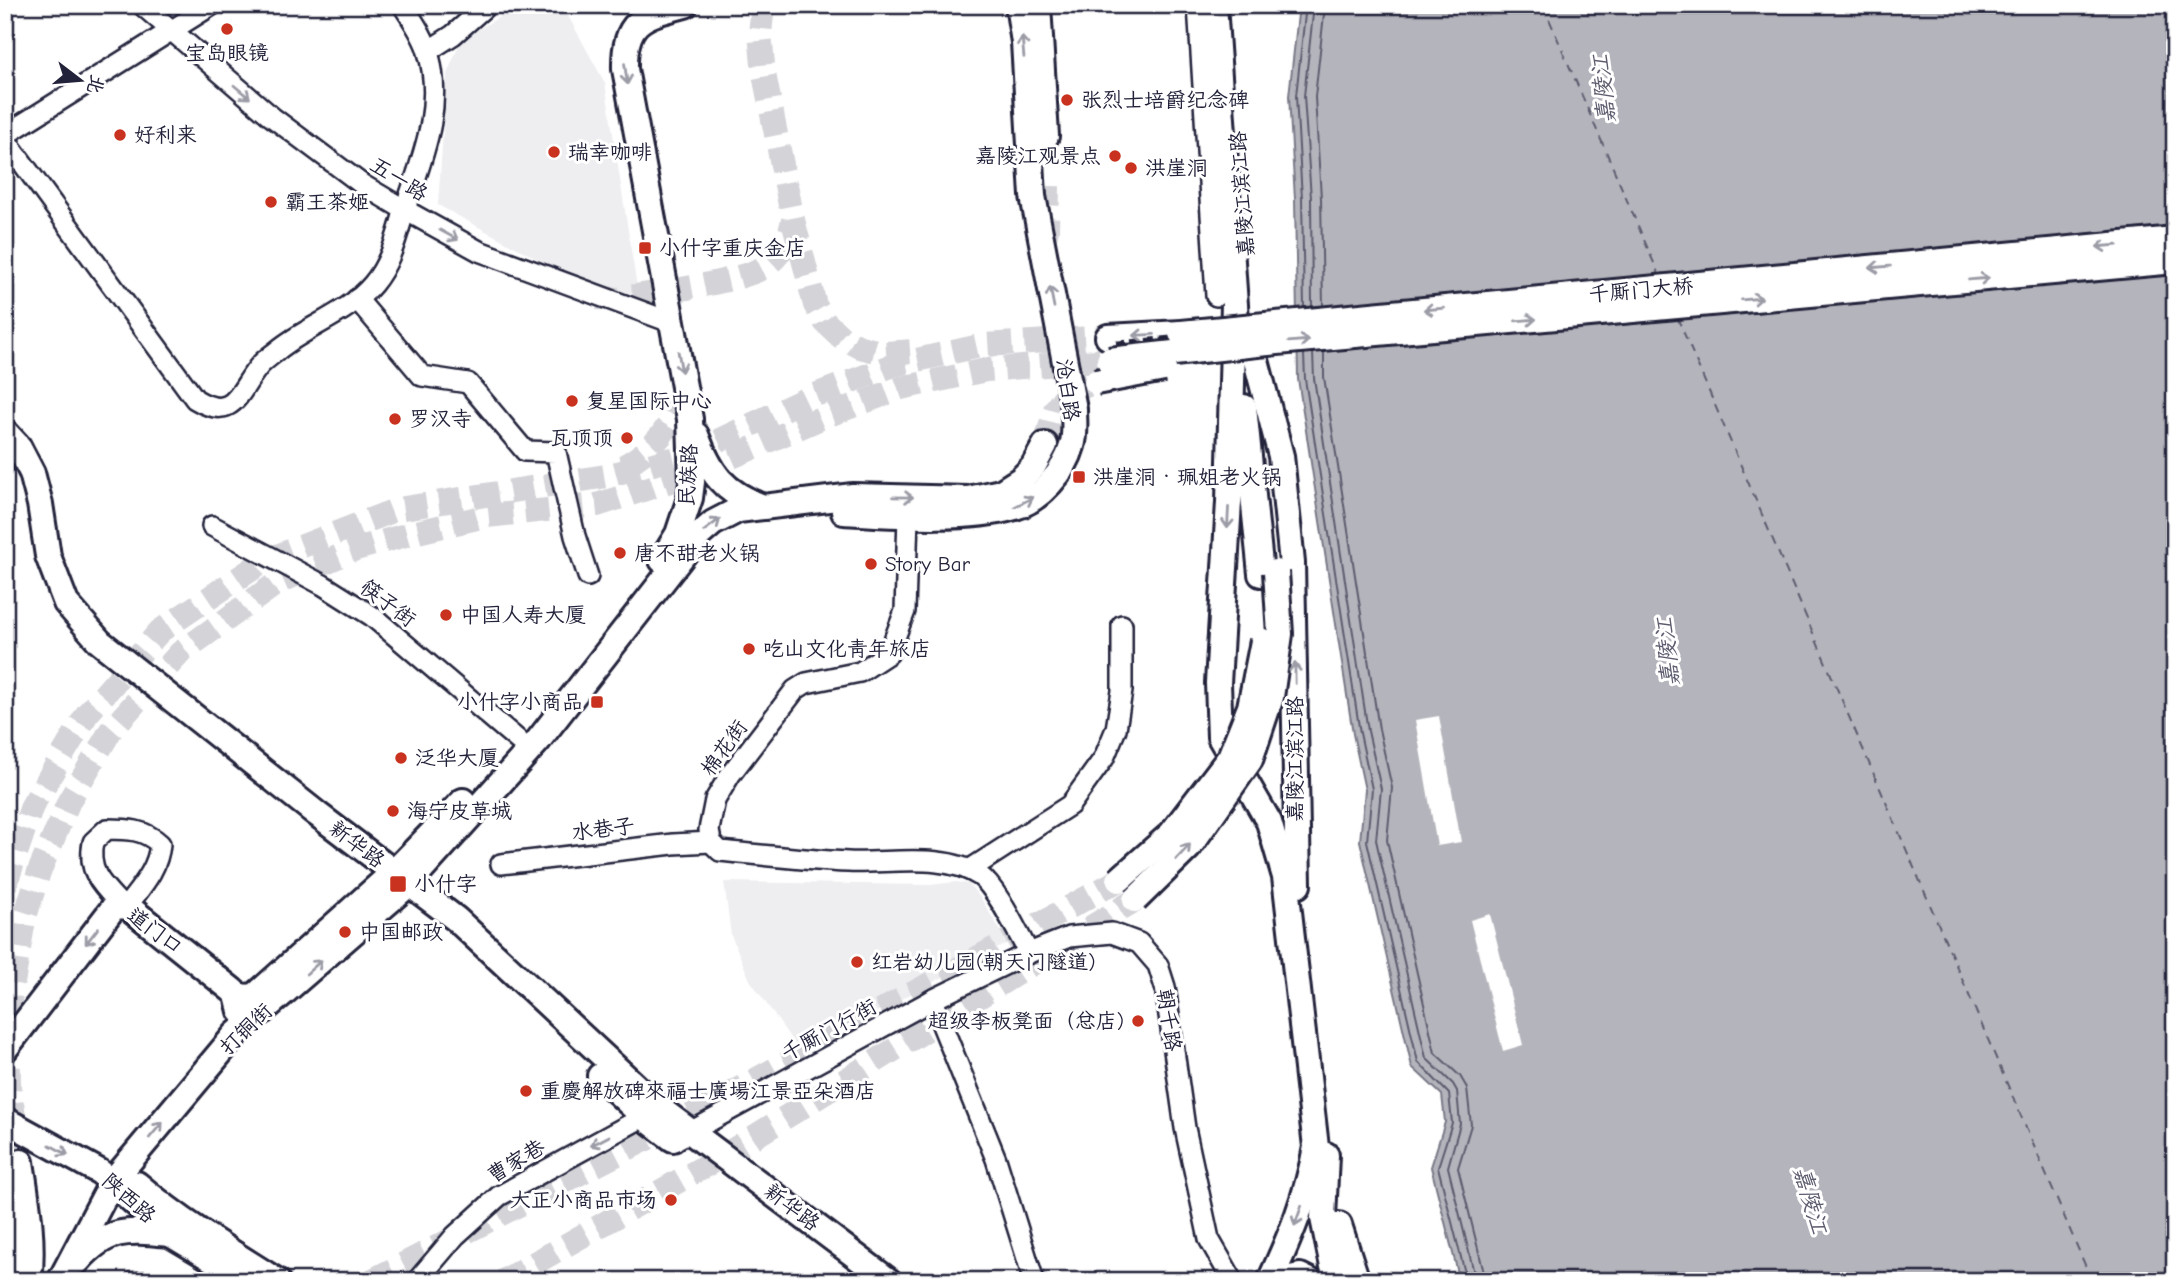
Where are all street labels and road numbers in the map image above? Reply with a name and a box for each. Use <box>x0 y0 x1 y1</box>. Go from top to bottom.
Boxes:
street label: 嘉陵江滨江路 <box>1226 130 1258 258</box>
street label: 五一路 <box>366 152 432 206</box>
street label: 千厮门大桥 <box>1588 273 1694 307</box>
street label: 沧白路 <box>1052 357 1084 423</box>
street label: 民族路 <box>674 443 702 507</box>
street label: 筷子街 <box>356 574 420 632</box>
street label: 嘉陵江滨江路 <box>1283 696 1307 822</box>
street label: 棉花街 <box>696 715 752 781</box>
street label: 水巷子 <box>570 813 636 845</box>
street label: 新华路 <box>325 815 389 873</box>
street label: 道门口 <box>123 902 187 960</box>
street label: 朝千路 <box>1152 987 1186 1053</box>
street label: 千厮门行街 <box>777 994 881 1066</box>
street label: 打铜街 <box>215 998 277 1060</box>
street label: 曹家巷 <box>483 1134 549 1188</box>
street label: 陕西路 <box>97 1168 161 1228</box>
street label: 新华路 <box>760 1178 824 1236</box>

